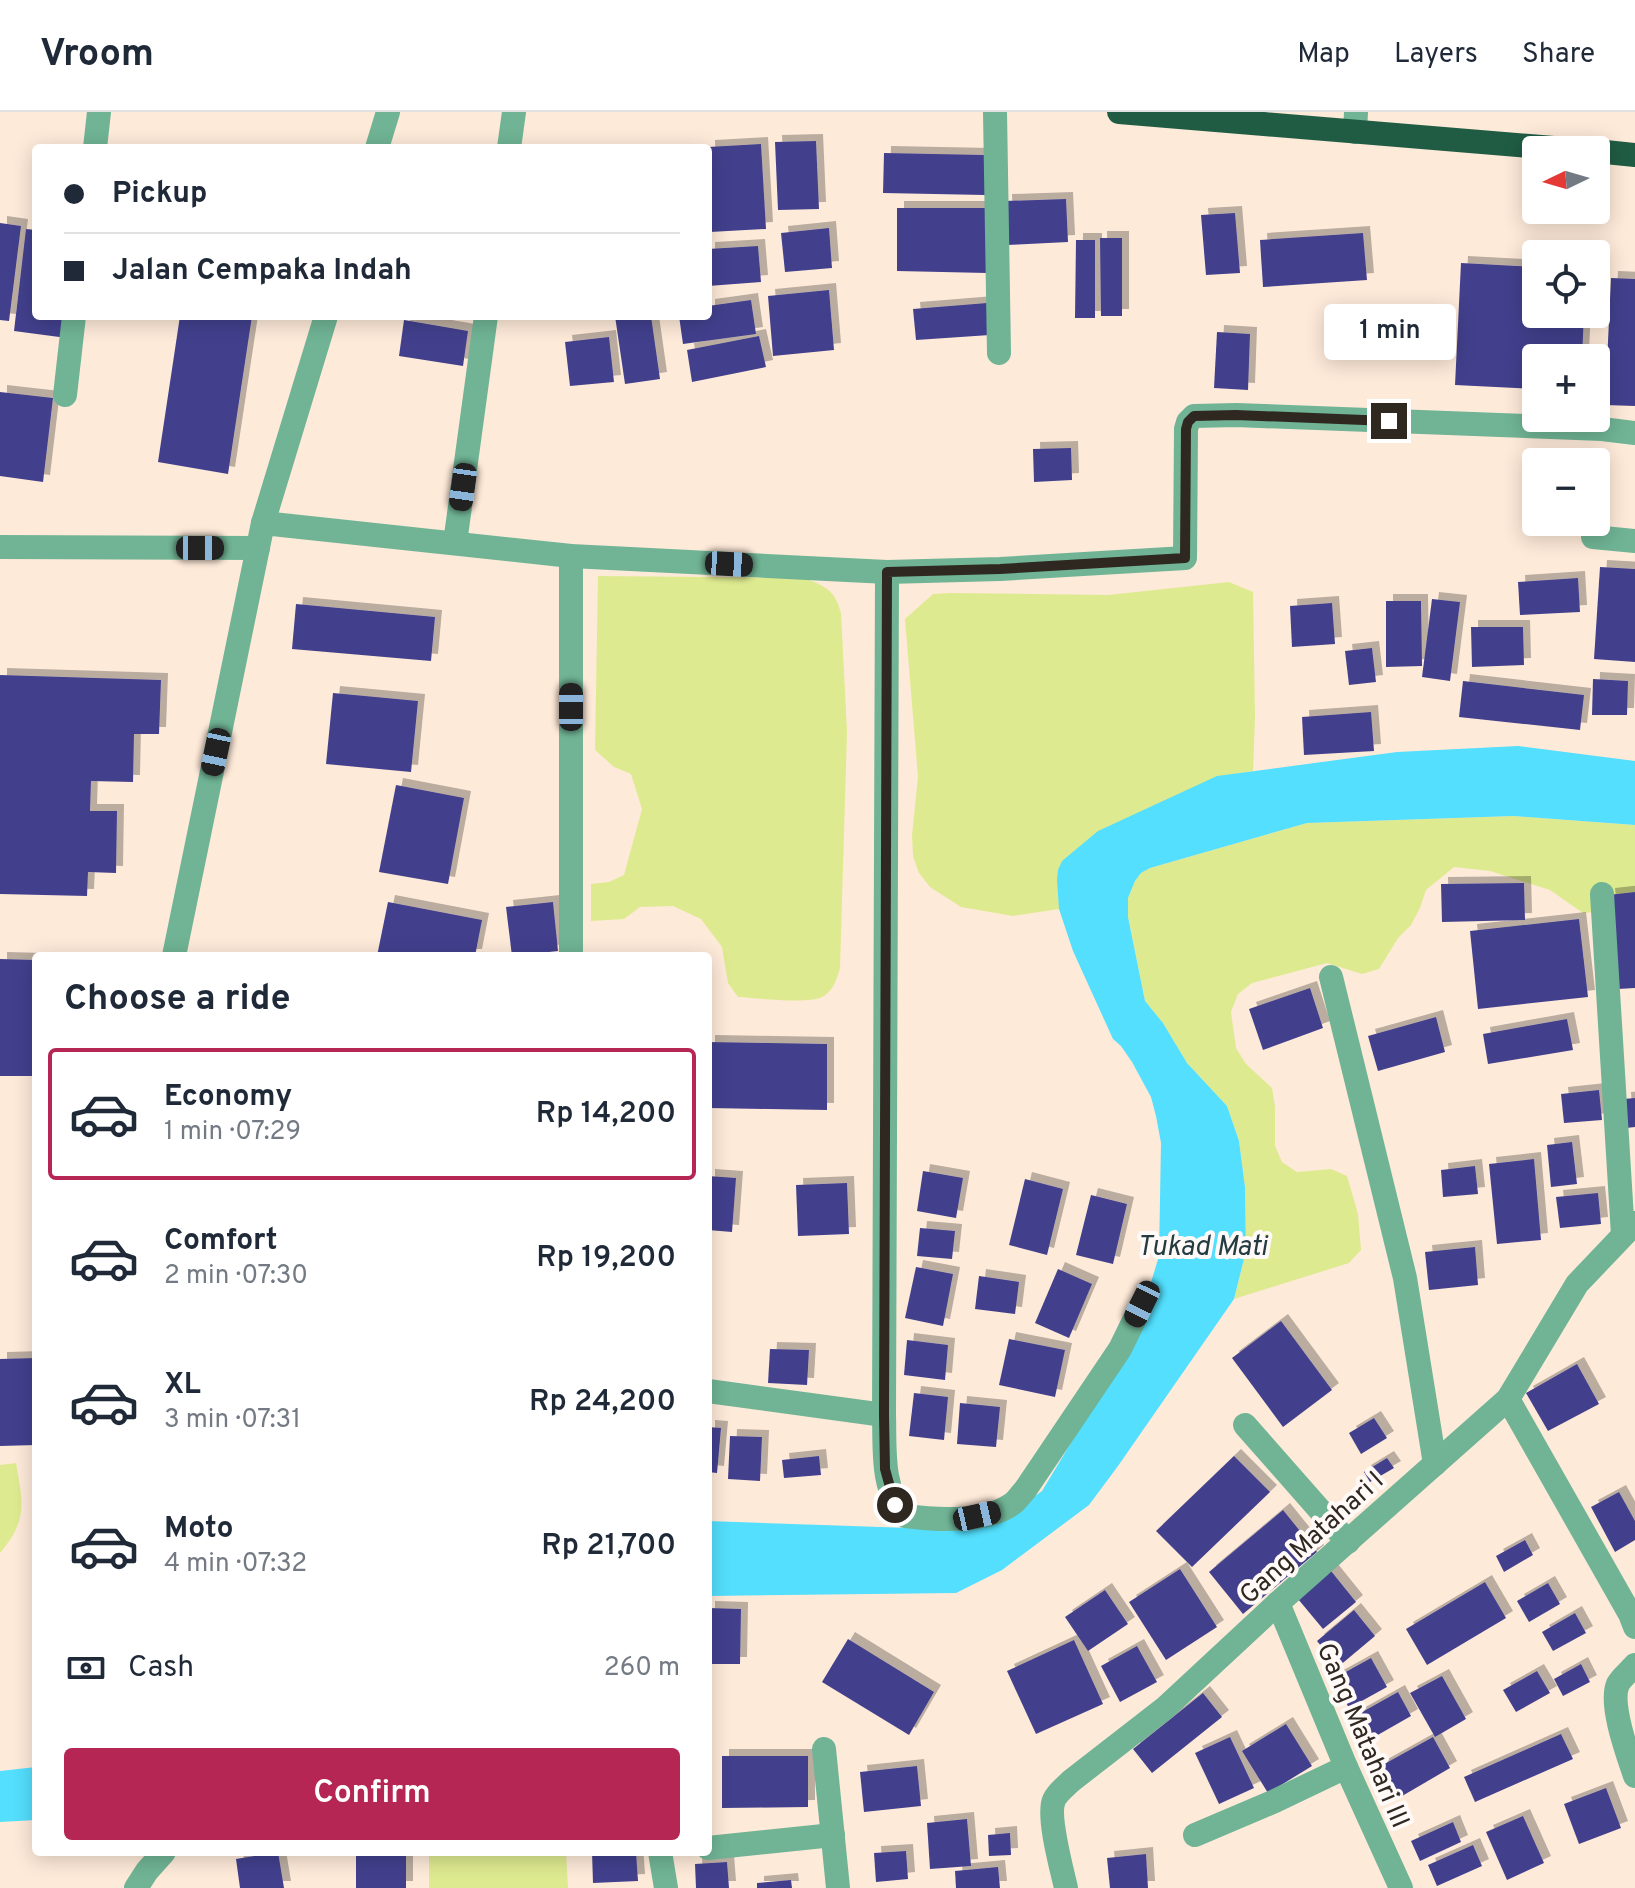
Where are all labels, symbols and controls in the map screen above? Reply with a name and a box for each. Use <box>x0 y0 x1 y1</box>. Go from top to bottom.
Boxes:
text: Vroom <box>40 31 154 80</box>
text: Map <box>1297 37 1350 73</box>
text: Layers <box>1394 37 1478 73</box>
text: Share <box>1522 37 1595 73</box>
north arrow <box>1522 136 1610 224</box>
map controls <box>1522 136 1610 536</box>
text: Pickup <box>112 176 207 213</box>
button: locate <box>1522 240 1610 328</box>
text: Jalan Cempaka Indah <box>112 253 412 290</box>
callout: 1 min <box>1323 305 1455 361</box>
text: 1 min <box>1359 315 1421 348</box>
button: + <box>1522 344 1610 432</box>
route end <box>1371 403 1407 439</box>
button: − <box>1522 448 1610 536</box>
car <box>448 462 478 512</box>
car <box>176 536 224 560</box>
car <box>704 551 754 577</box>
car <box>559 683 583 731</box>
car <box>199 726 233 778</box>
text: Choose a ride <box>64 977 290 1023</box>
icon: car <box>68 1078 140 1150</box>
text: Economy <box>164 1079 292 1116</box>
text: Rp 14,200 <box>536 1096 676 1133</box>
text: 1 min · 07:29 <box>164 1116 301 1149</box>
icon: car <box>68 1222 140 1294</box>
text: Comfort <box>164 1223 277 1260</box>
water label: Tukad Mati <box>1137 1230 1269 1266</box>
text: Rp 19,200 <box>536 1240 676 1277</box>
text: 2 min · 07:30 <box>164 1260 308 1293</box>
car <box>1121 1277 1163 1331</box>
icon: car <box>68 1366 140 1438</box>
text: XL <box>164 1367 201 1404</box>
text: Rp 24,200 <box>529 1384 676 1421</box>
text: 3 min · 07:31 <box>164 1404 301 1437</box>
street label: Gang Matahari I <box>1234 1465 1392 1612</box>
route start <box>877 1487 913 1523</box>
car <box>951 1499 1003 1533</box>
icon: car <box>68 1510 140 1582</box>
text: Moto <box>164 1511 234 1548</box>
text: Rp 21,700 <box>541 1528 676 1565</box>
text: 4 min · 07:32 <box>164 1548 307 1581</box>
street label: Gang Matahari III <box>1308 1639 1416 1833</box>
icon: cash <box>64 1646 108 1690</box>
text: Cash <box>128 1650 194 1687</box>
text: 260 m <box>604 1652 680 1685</box>
button: Confirm <box>64 1748 680 1840</box>

